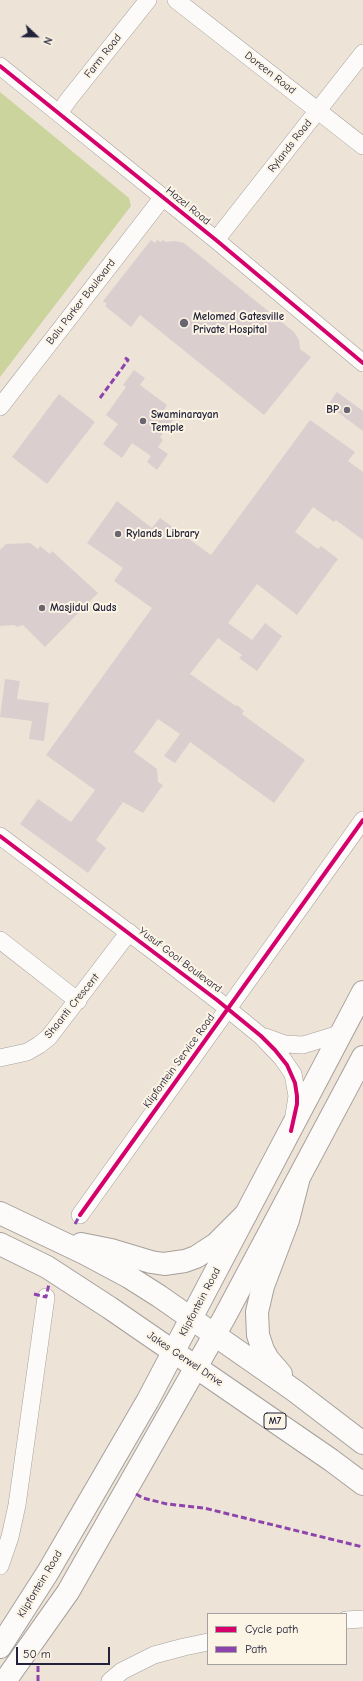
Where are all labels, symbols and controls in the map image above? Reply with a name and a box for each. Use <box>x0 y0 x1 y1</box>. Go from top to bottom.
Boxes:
north arrow <box>16 16 56 56</box>
street label: Farm Road <box>82 31 124 81</box>
text: N <box>40 35 55 46</box>
street label: Doreen Road <box>242 49 298 97</box>
street label: Rylands Road <box>265 117 315 175</box>
street label: Hazel Road <box>163 184 213 228</box>
street label: Balu Parker Boulevard <box>44 257 118 347</box>
place label: Melomed Gatesville Private Hospital <box>193 310 284 336</box>
marker: Melomed Gatesville Private Hospital <box>178 317 190 329</box>
place label: BP <box>326 403 339 417</box>
marker: BP <box>342 405 352 415</box>
place label: Swaminarayan Temple <box>151 408 219 434</box>
marker: Swaminarayan Temple <box>138 416 148 426</box>
place label: Rylands Library <box>126 527 199 541</box>
marker: Rylands Library <box>113 529 123 539</box>
place label: Masjidul Quds <box>50 601 116 615</box>
marker: Masjidul Quds <box>37 603 47 613</box>
street label: Yusuf Gool Boulevard <box>136 924 224 996</box>
street label: Shaanti Crescent <box>42 971 102 1041</box>
street label: Klipfontein Service Road <box>140 1011 218 1111</box>
street label: Klipfontein Road <box>176 1265 224 1339</box>
street label: Jakes Gerwel Drive <box>144 1329 226 1389</box>
road number: M7 <box>264 1413 286 1429</box>
street label: Klipfontein Road <box>15 1548 65 1620</box>
legend <box>207 1613 347 1665</box>
text: Cycle path <box>245 1622 298 1636</box>
scale bar <box>18 1639 112 1665</box>
text: Path <box>245 1642 267 1656</box>
text: 50 m <box>23 1647 51 1661</box>

